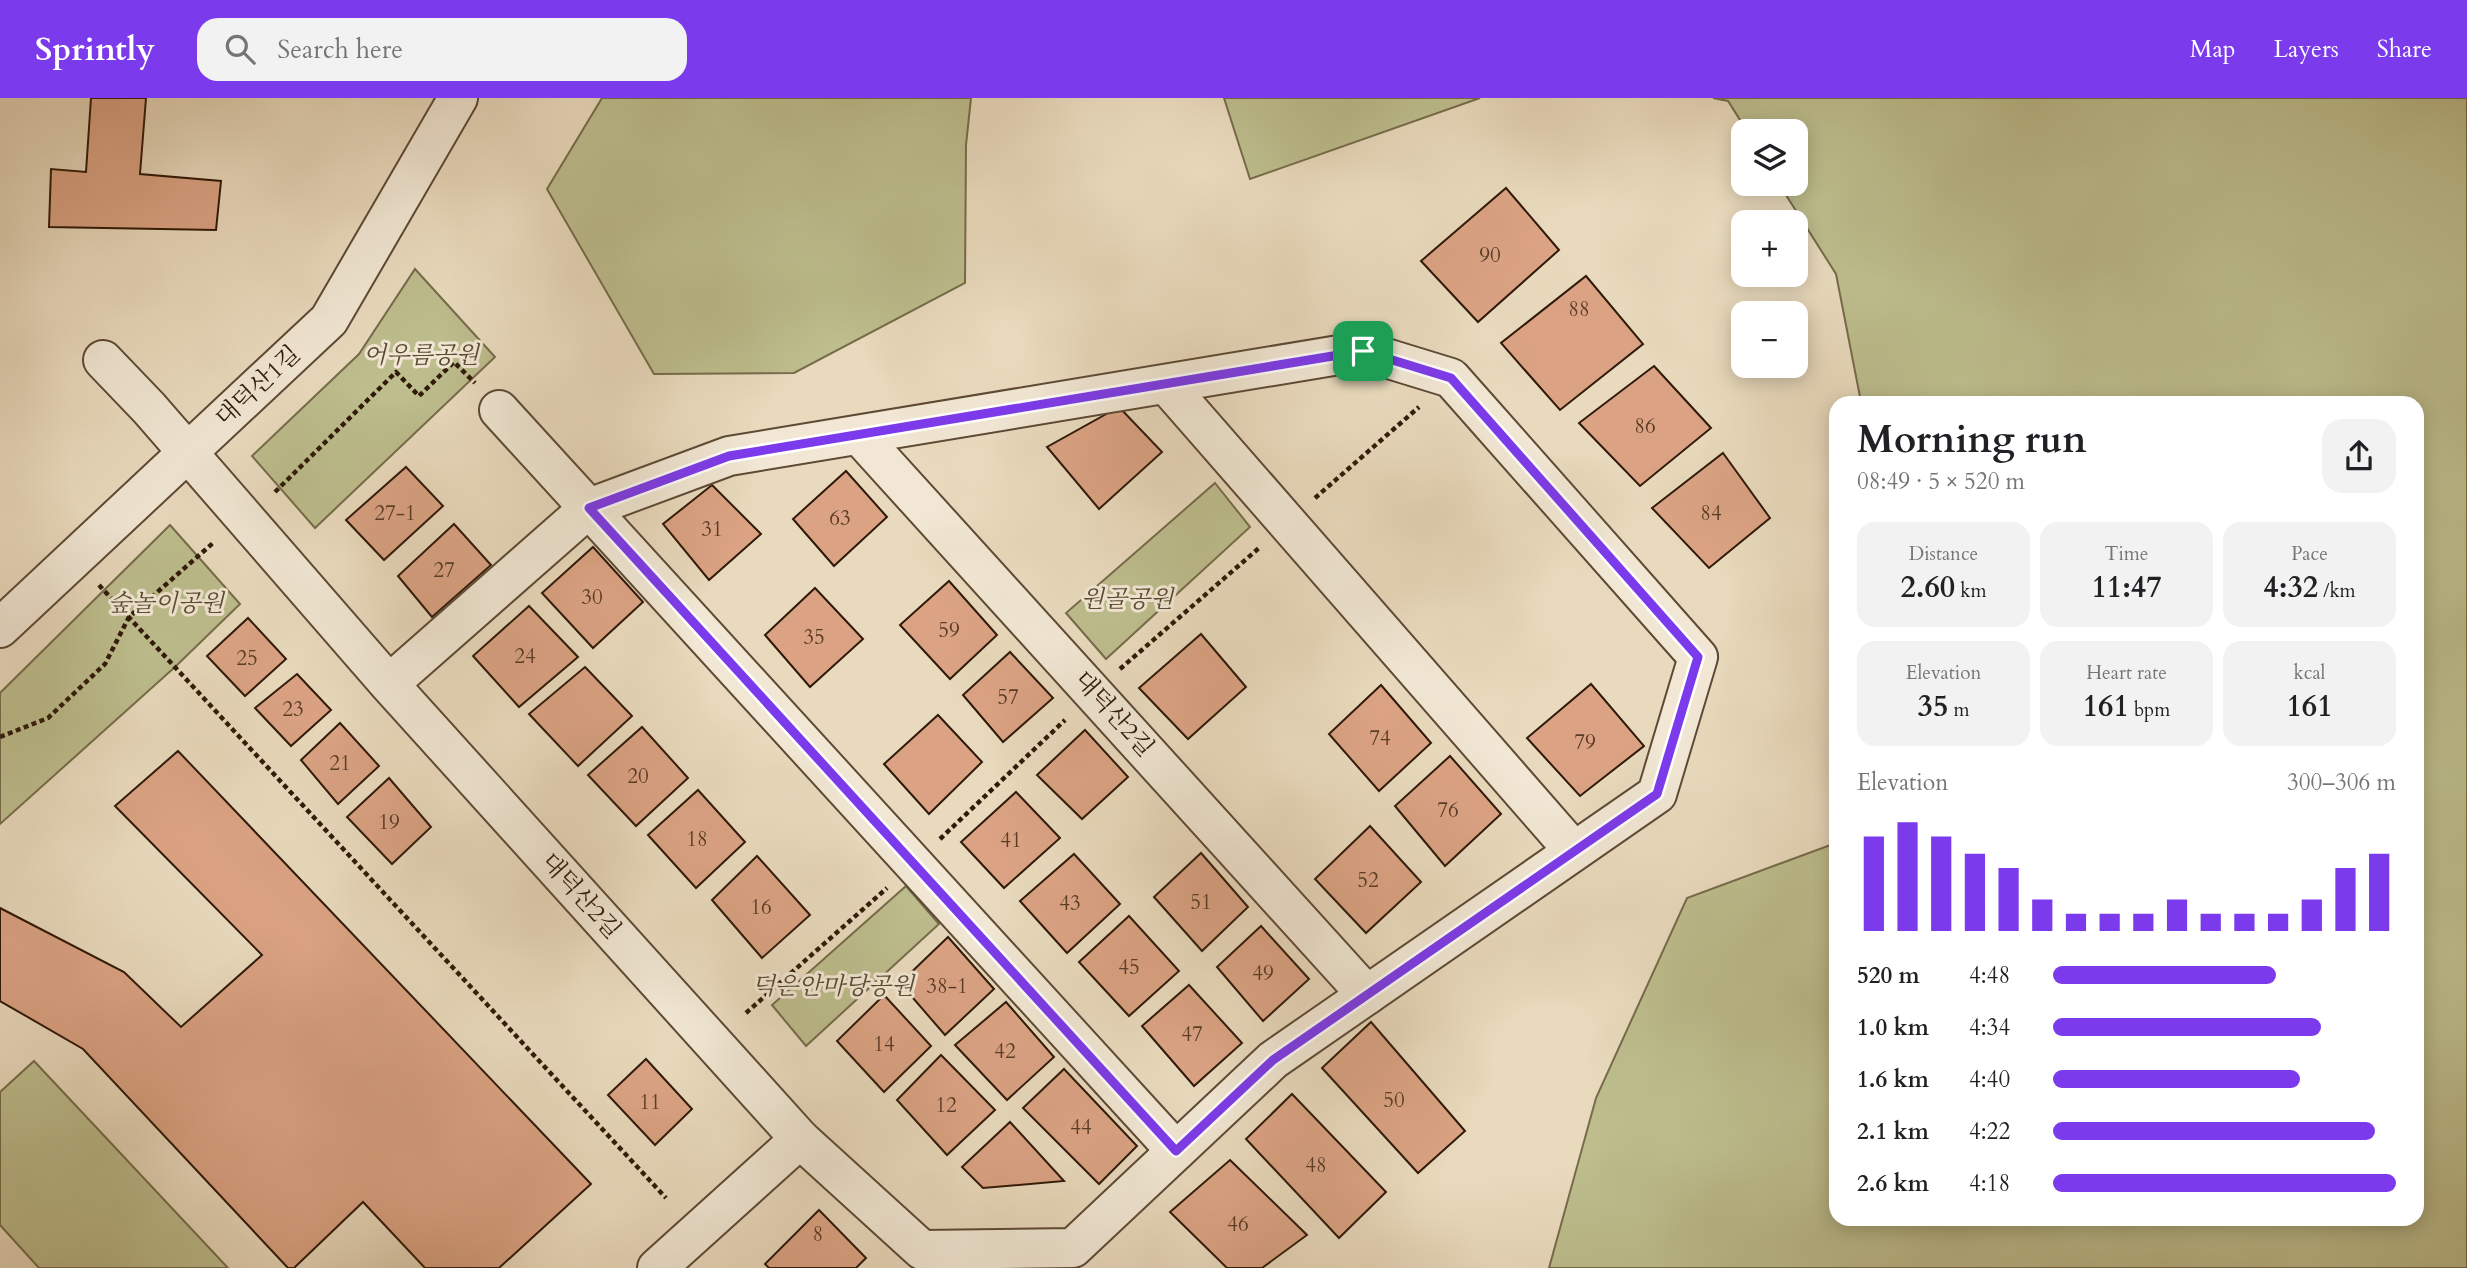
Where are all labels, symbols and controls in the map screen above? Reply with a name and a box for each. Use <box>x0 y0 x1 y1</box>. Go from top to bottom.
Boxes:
search box <box>197 18 687 81</box>
text: Sprintly <box>35 27 155 72</box>
icon: search <box>221 30 259 68</box>
text: Search here <box>277 32 403 67</box>
text: Map <box>2190 33 2236 66</box>
text: Layers <box>2274 33 2339 66</box>
text: Share <box>2377 33 2432 66</box>
map controls <box>1731 119 1808 378</box>
button: layers <box>1731 119 1808 196</box>
button: + <box>1731 210 1808 287</box>
house number: 90 <box>1479 241 1501 270</box>
house number: 88 <box>1568 295 1590 324</box>
button: − <box>1731 301 1808 378</box>
pin <box>1333 321 1393 381</box>
icon: arrive <box>1344 332 1382 370</box>
street label: 대덕산1길 <box>208 338 308 434</box>
park label: 어우름공원 <box>363 339 481 372</box>
house number: 86 <box>1634 412 1656 441</box>
text: Morning run <box>1857 414 2087 466</box>
button: share <box>2322 419 2396 493</box>
text: 08:49 · 5 × 520 m <box>1857 466 2025 497</box>
house number: 27-1 <box>374 499 416 528</box>
house number: 84 <box>1700 499 1722 528</box>
house number: 63 <box>829 504 851 533</box>
house number: 31 <box>701 515 723 544</box>
text: Distance <box>1909 541 1978 567</box>
text: Time <box>2105 541 2148 567</box>
text: Pace <box>2291 541 2328 567</box>
house number: 27 <box>433 556 455 585</box>
text: 2.60 <box>1900 567 1955 608</box>
text: 11:47 <box>2091 567 2162 608</box>
text: 4:32 <box>2263 567 2318 608</box>
text: km <box>1955 578 1987 604</box>
text: /km <box>2318 578 2356 604</box>
house number: 30 <box>581 583 603 612</box>
park label: 원골공원 <box>1081 583 1175 616</box>
park label: 숲놀이공원 <box>108 587 226 620</box>
house number: 59 <box>938 616 960 645</box>
house number: 35 <box>803 623 825 652</box>
house number: 24 <box>514 642 536 671</box>
house number: 25 <box>236 644 258 673</box>
text: Elevation <box>1906 660 1981 686</box>
text: Heart rate <box>2086 660 2167 686</box>
text: kcal <box>2294 660 2325 686</box>
street label: 대덕산2길 <box>1067 664 1161 764</box>
house number: 57 <box>997 683 1019 712</box>
text: 35 <box>1918 686 1948 727</box>
text: 161 <box>2083 686 2129 727</box>
text: 161 <box>2286 686 2333 727</box>
house number: 23 <box>282 695 304 724</box>
text: m <box>1948 697 1969 723</box>
text: bpm <box>2129 697 2170 723</box>
house number: 74 <box>1369 724 1391 753</box>
house number: 79 <box>1574 728 1596 757</box>
house number: 21 <box>329 749 351 778</box>
house number: 20 <box>627 762 649 791</box>
text: Elevation <box>1857 767 1948 798</box>
text: 300–306 m <box>2287 767 2396 798</box>
house number: 76 <box>1437 796 1459 825</box>
house number: 19 <box>378 808 400 837</box>
house number: 18 <box>686 825 708 854</box>
house number: 41 <box>1000 826 1022 855</box>
street label: 대덕산2길 <box>534 846 628 946</box>
house number: 52 <box>1357 866 1379 895</box>
house number: 51 <box>1190 888 1212 917</box>
house number: 43 <box>1059 889 1081 918</box>
house number: 16 <box>750 893 772 922</box>
house number: 45 <box>1118 953 1140 982</box>
house number: 49 <box>1252 959 1274 988</box>
text: 520 m <box>1857 960 1920 991</box>
text: 4:48 <box>1969 960 2010 991</box>
park label: 덕은안마당공원 <box>752 970 916 1003</box>
house number: 38-1 <box>926 972 968 1001</box>
text: 1.0 km <box>1857 1012 1929 1043</box>
text: 4:34 <box>1969 1012 2010 1043</box>
house number: 47 <box>1181 1020 1203 1049</box>
house number: 14 <box>873 1030 895 1059</box>
house number: 42 <box>994 1037 1016 1066</box>
text: 1.6 km <box>1857 1064 1929 1095</box>
text: 4:40 <box>1969 1064 2010 1095</box>
house number: 50 <box>1383 1086 1405 1115</box>
house number: 11 <box>639 1088 661 1117</box>
house number: 12 <box>935 1091 957 1120</box>
house number: 44 <box>1070 1113 1092 1142</box>
text: 2.1 km <box>1857 1116 1929 1147</box>
text: 4:22 <box>1969 1116 2010 1147</box>
house number: 48 <box>1305 1151 1327 1180</box>
text: 2.6 km <box>1857 1168 1929 1199</box>
text: 4:18 <box>1969 1168 2010 1199</box>
house number: 46 <box>1227 1210 1249 1239</box>
house number: 8 <box>813 1220 823 1249</box>

